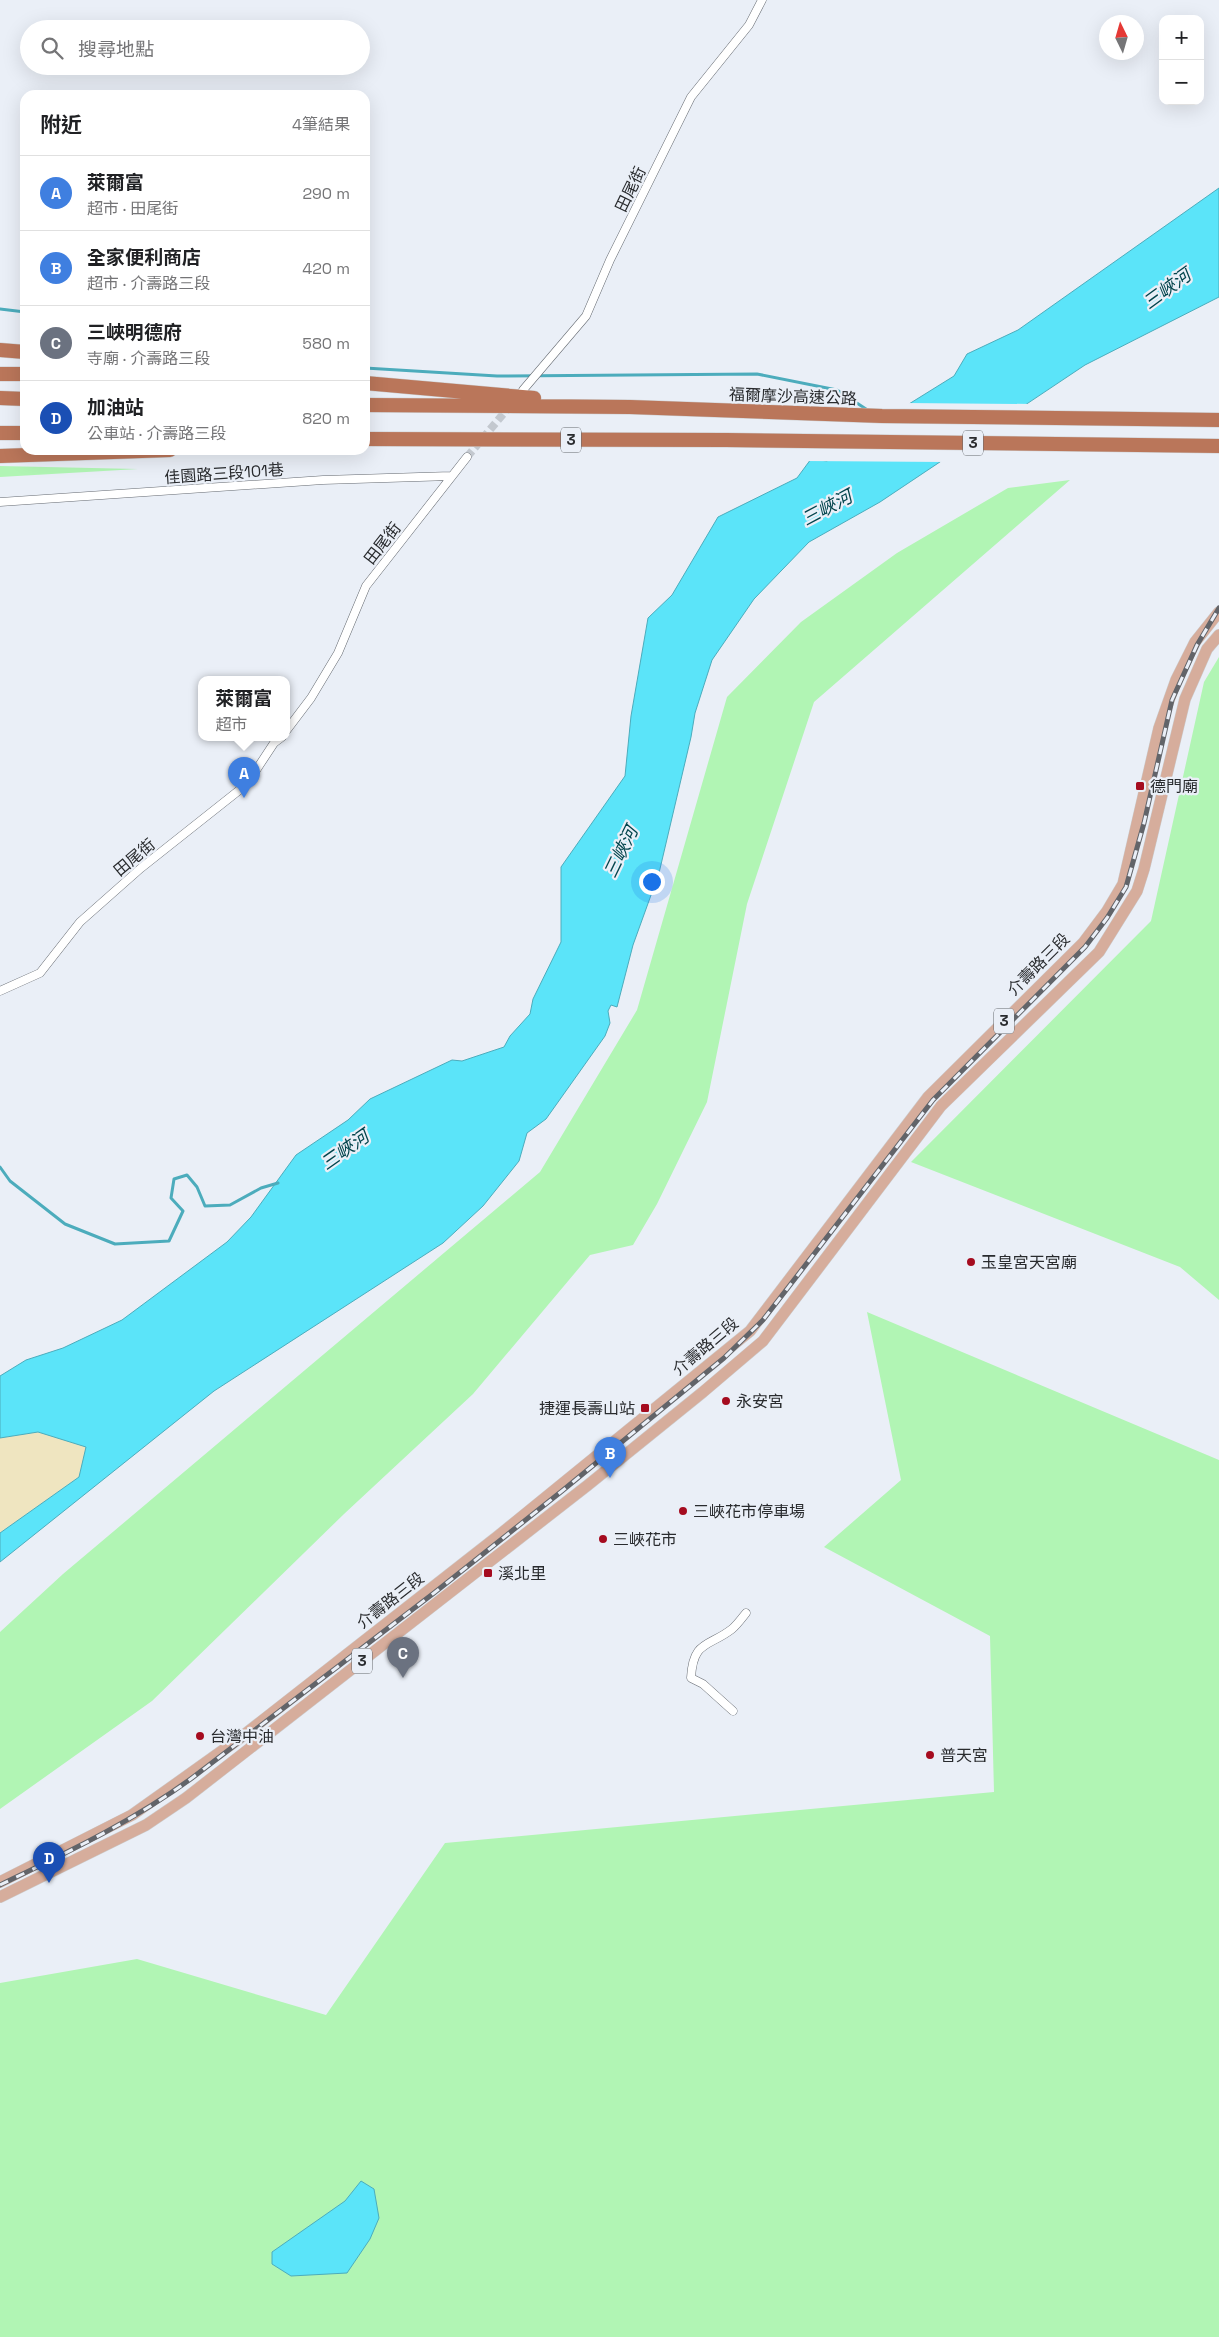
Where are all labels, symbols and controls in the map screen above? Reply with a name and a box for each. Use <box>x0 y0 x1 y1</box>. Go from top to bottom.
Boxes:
north arrow <box>1099 15 1144 60</box>
map controls <box>1159 15 1204 105</box>
button: + <box>1159 15 1204 60</box>
search box <box>20 20 370 75</box>
icon: search <box>38 34 66 62</box>
text: 搜尋地點 <box>78 37 154 62</box>
button: − <box>1159 60 1204 105</box>
text: 附近 <box>40 111 82 138</box>
text: 4筆結果 <box>292 114 350 135</box>
street label: 田尾街 <box>610 163 650 215</box>
text: 萊爾富 <box>87 170 144 195</box>
text: A <box>51 183 61 204</box>
text: 290 m <box>302 183 350 204</box>
text: 超市 · 田尾街 <box>87 198 178 219</box>
text: 全家便利商店 <box>87 245 201 270</box>
text: B <box>51 258 61 279</box>
text: 420 m <box>302 258 350 279</box>
water label: 三峽河 <box>1138 262 1198 314</box>
text: 超市 · 介壽路三段 <box>87 273 210 294</box>
text: 三峽明德府 <box>87 320 182 345</box>
text: C <box>51 333 61 354</box>
text: 580 m <box>302 333 350 354</box>
text: 寺廟 · 介壽路三段 <box>87 348 210 369</box>
street label: 福爾摩沙高速公路 <box>729 384 857 409</box>
text: 加油站 <box>87 395 144 420</box>
text: D <box>51 408 61 429</box>
text: 820 m <box>302 408 350 429</box>
text: 公車站 · 介壽路三段 <box>87 423 226 444</box>
road number: 3 <box>561 428 581 452</box>
road number: 3 <box>963 430 983 456</box>
street label: 佳園路三段101巷 <box>164 459 284 488</box>
water label: 三峽河 <box>798 483 859 530</box>
street label: 田尾街 <box>359 518 405 569</box>
popup <box>198 676 290 741</box>
text: 萊爾富 <box>215 686 273 711</box>
text: 超市 <box>215 714 248 735</box>
pin: A <box>228 757 260 798</box>
place label: 德門廟 <box>1150 776 1198 797</box>
marker: 德門廟 <box>1134 780 1146 792</box>
water label: 三峽河 <box>598 820 644 881</box>
street label: 田尾街 <box>109 834 159 881</box>
your location <box>639 869 665 895</box>
street label: 介壽路三段 <box>1003 929 1074 1000</box>
road number: 3 <box>994 1008 1014 1034</box>
water label: 三峽河 <box>316 1123 376 1174</box>
place label: 玉皇宮天宮廟 <box>981 1252 1077 1273</box>
marker: 玉皇宮天宮廟 <box>965 1256 977 1268</box>
street label: 介壽路三段 <box>668 1313 743 1380</box>
place label: 永安宮 <box>736 1391 784 1412</box>
marker: 永安宮 <box>720 1395 732 1407</box>
place label: 捷運長壽山站 <box>539 1398 635 1419</box>
marker: 捷運長壽山站 <box>639 1402 651 1414</box>
pin: B <box>594 1437 626 1478</box>
place label: 三峽花市停車場 <box>693 1501 805 1522</box>
marker: 三峽花市停車場 <box>677 1505 689 1517</box>
place label: 三峽花市 <box>613 1529 677 1550</box>
marker: 三峽花市 <box>597 1533 609 1545</box>
place label: 溪北里 <box>498 1563 546 1584</box>
street label: 介壽路三段 <box>352 1567 428 1633</box>
marker: 溪北里 <box>482 1567 494 1579</box>
pin: C <box>387 1637 419 1678</box>
road number: 3 <box>352 1648 372 1674</box>
place label: 台灣中油 <box>210 1726 274 1747</box>
marker: 台灣中油 <box>194 1730 206 1742</box>
place label: 普天宮 <box>940 1745 988 1766</box>
marker: 普天宮 <box>924 1749 936 1761</box>
pin: D <box>33 1842 65 1883</box>

